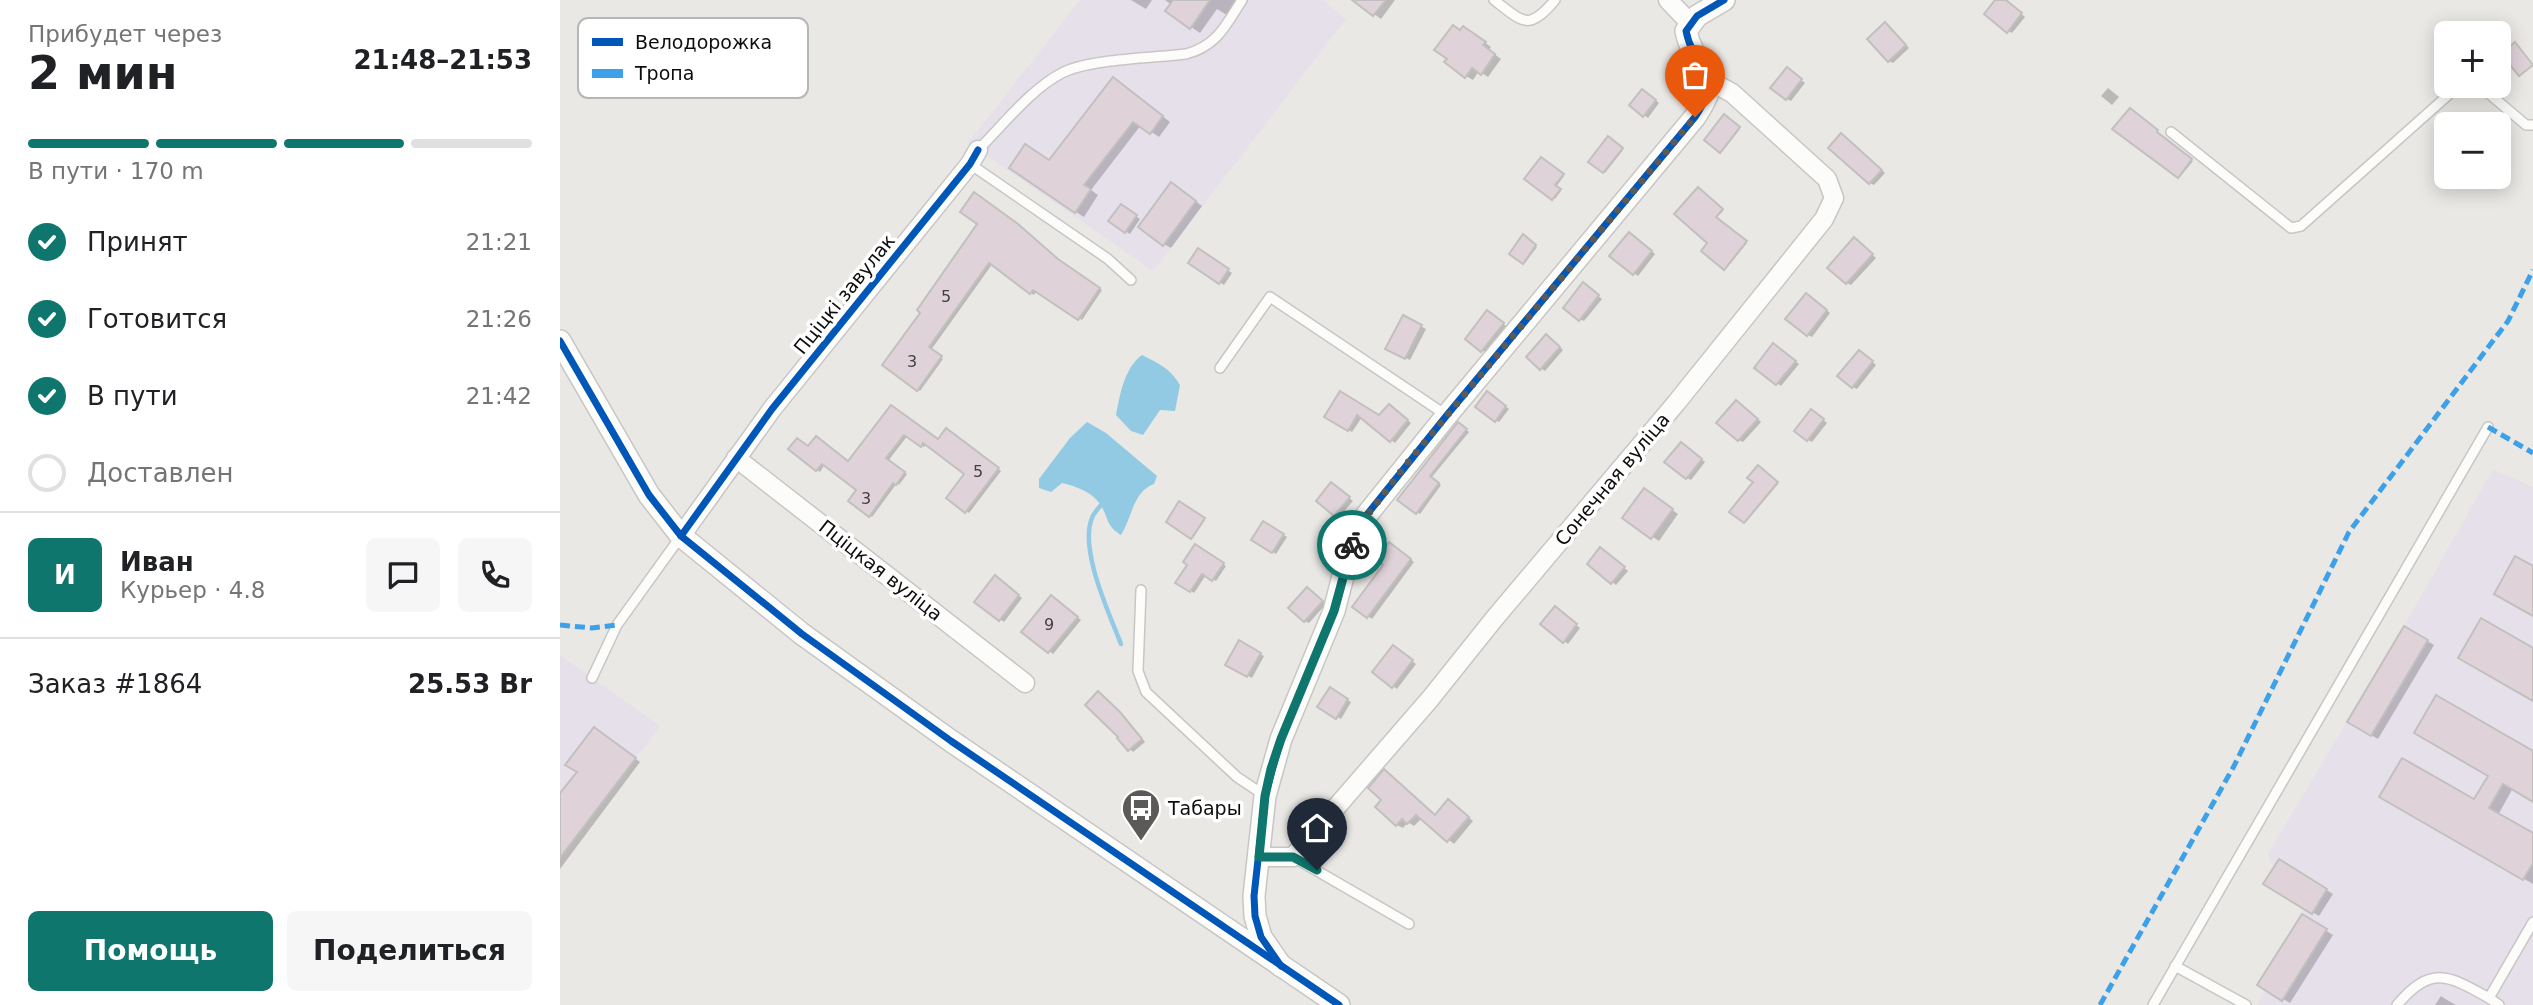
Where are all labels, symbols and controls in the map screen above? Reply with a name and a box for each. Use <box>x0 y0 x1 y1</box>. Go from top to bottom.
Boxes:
legend <box>578 18 808 98</box>
text: Прибудет через <box>28 21 222 47</box>
map controls <box>2434 21 2511 189</box>
button: + <box>2434 21 2511 98</box>
text: Велодорожка <box>635 31 772 53</box>
text: 21:48–21:53 <box>353 45 532 75</box>
pin <box>1665 45 1725 117</box>
text: 2 мин <box>28 46 178 100</box>
icon: bag <box>1676 56 1714 94</box>
text: Тропа <box>634 62 694 84</box>
button: − <box>2434 112 2511 189</box>
text: В пути · 170 m <box>28 158 204 184</box>
icon: check <box>28 223 66 261</box>
text: Принят <box>87 227 188 257</box>
text: 21:21 <box>466 229 532 255</box>
street label: Пціцкі завулак <box>789 230 899 358</box>
house number: 5 <box>941 287 951 306</box>
icon: check <box>28 300 66 338</box>
text: Готовится <box>87 304 227 334</box>
text: 21:26 <box>466 306 532 332</box>
house number: 3 <box>907 352 917 371</box>
icon: check <box>28 377 66 415</box>
text: В пути <box>87 381 178 411</box>
text: 21:42 <box>466 383 532 409</box>
street label: Сонечная вуліца <box>1550 408 1674 550</box>
text: Доставлен <box>87 458 234 488</box>
house number: 5 <box>973 462 983 481</box>
house number: 3 <box>861 489 871 508</box>
courier <box>1317 510 1387 580</box>
street label: Пціцкая вуліца <box>815 515 947 625</box>
icon: bike <box>1333 526 1371 564</box>
button: chat <box>366 538 440 612</box>
button: phone <box>458 538 532 612</box>
text: Иван <box>120 547 194 577</box>
text: И <box>54 560 76 590</box>
text: Курьер · 4.8 <box>120 577 265 603</box>
house number: 9 <box>1044 615 1054 634</box>
text: Заказ #1864 <box>28 669 202 699</box>
text: 25.53 Br <box>408 669 532 699</box>
bus stop icon: Табары <box>1120 787 1162 842</box>
place label: Табары <box>1167 797 1242 819</box>
pin <box>1287 798 1347 870</box>
icon: home <box>1298 809 1336 847</box>
button: Помощь <box>28 911 273 991</box>
button: Поделиться <box>287 911 532 991</box>

